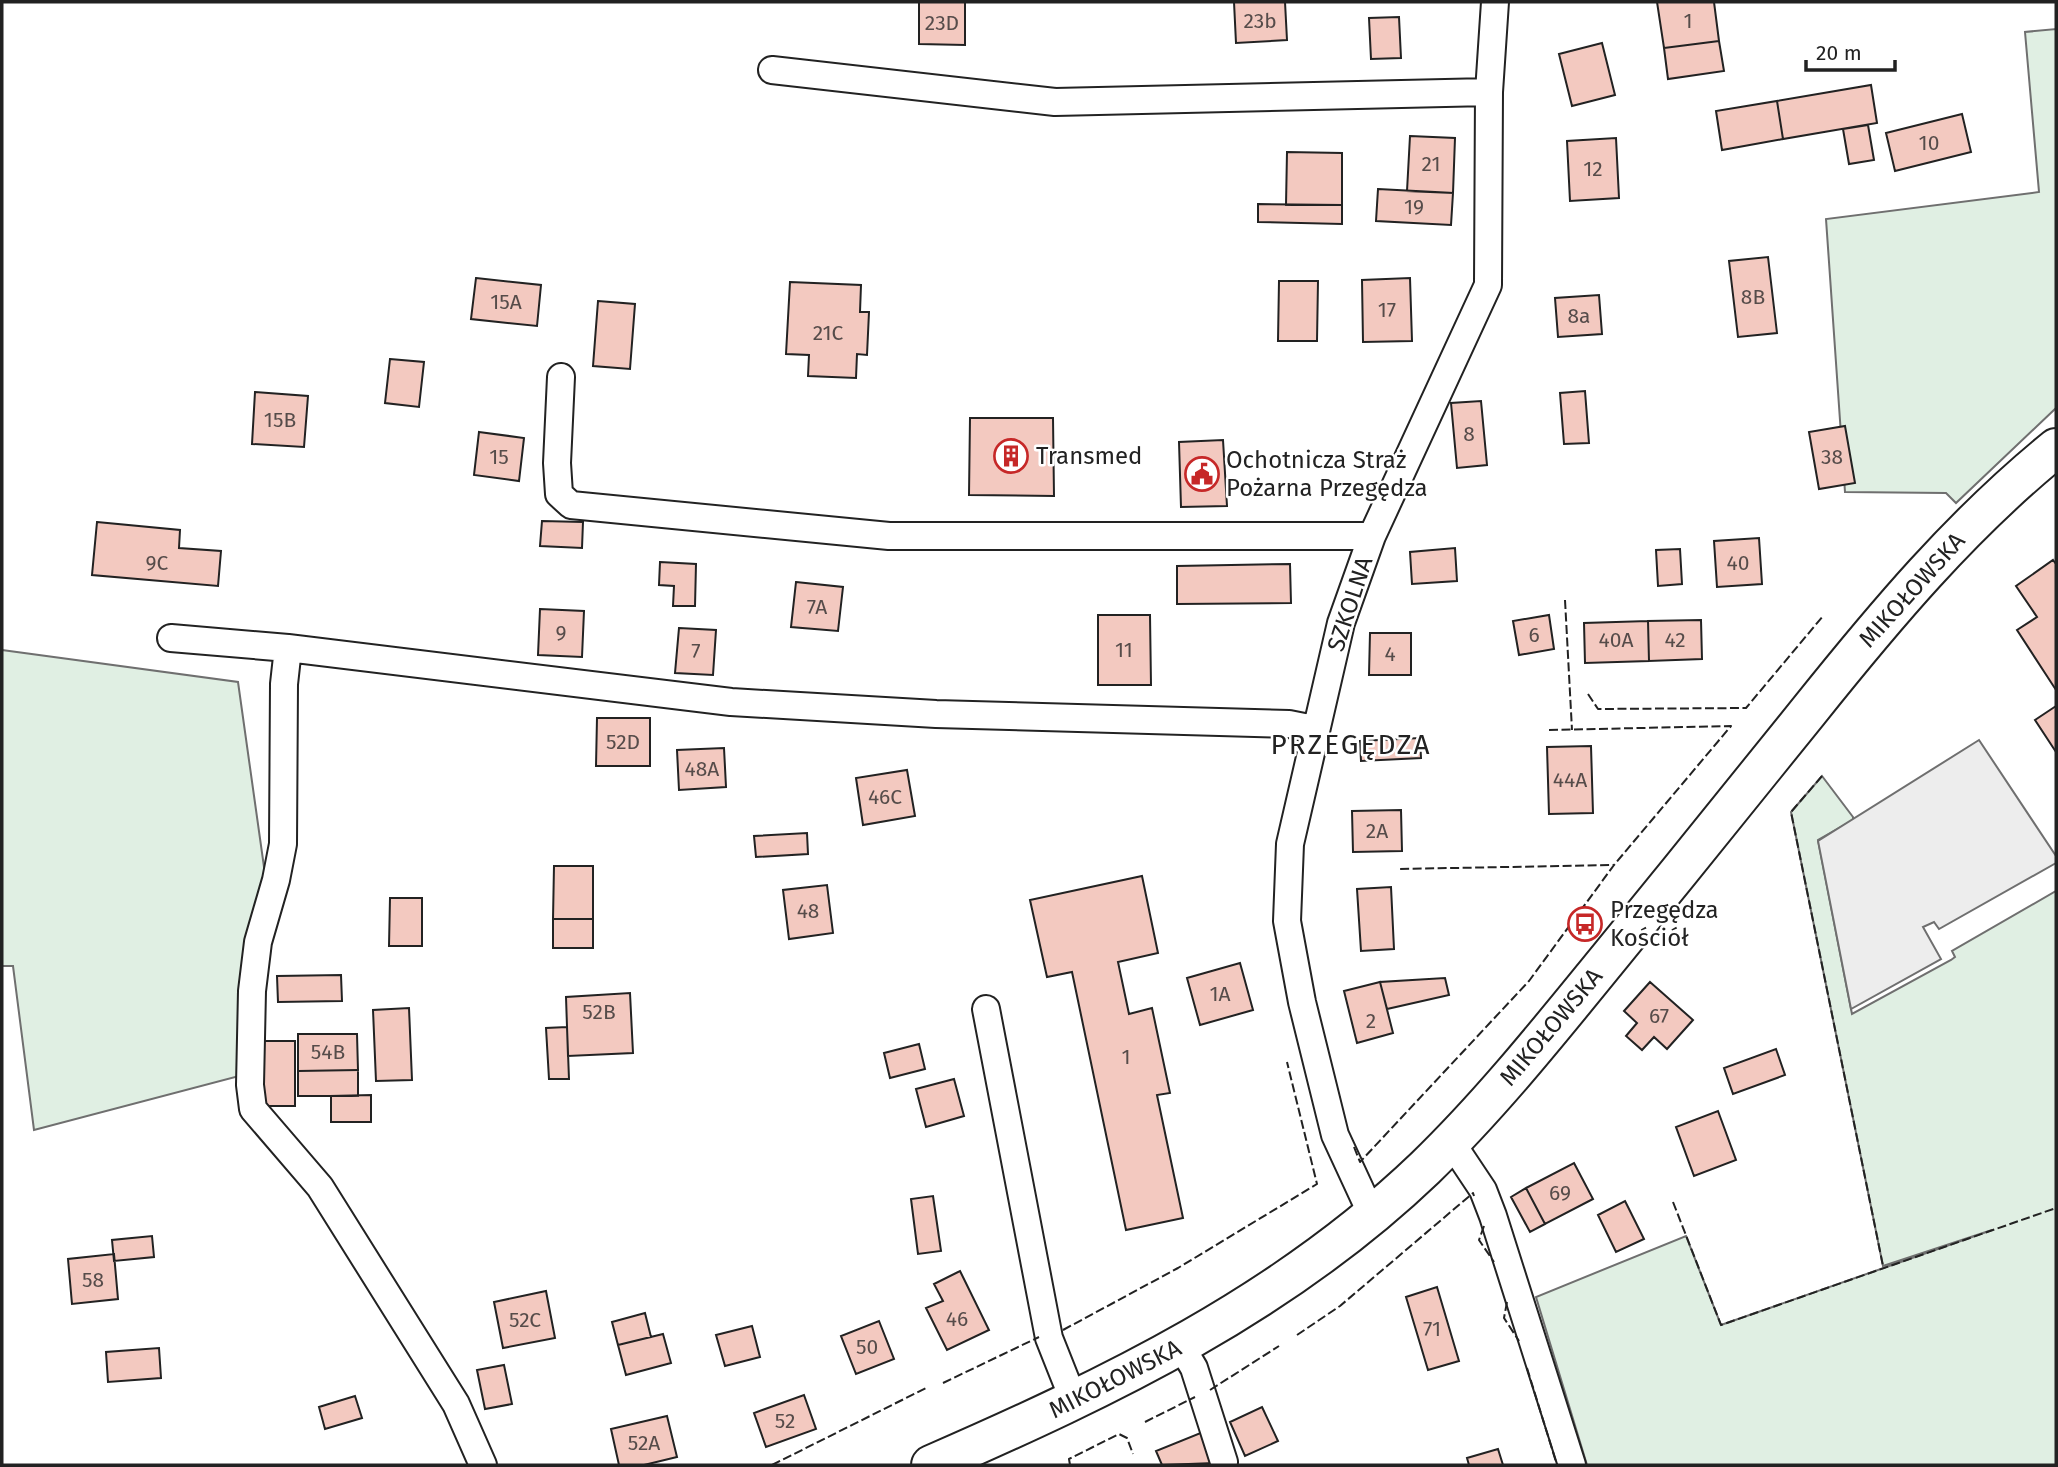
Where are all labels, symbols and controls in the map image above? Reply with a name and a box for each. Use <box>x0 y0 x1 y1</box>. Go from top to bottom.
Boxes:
house number: 23b <box>1243 8 1277 34</box>
house number: 1 <box>1683 8 1693 34</box>
house number: 23D <box>925 10 959 36</box>
scale bar <box>1806 28 1895 72</box>
text: 20 m <box>1816 40 1862 66</box>
house number: 10 <box>1919 130 1939 156</box>
house number: 21 <box>1422 151 1440 177</box>
house number: 12 <box>1583 156 1603 182</box>
house number: 19 <box>1404 194 1424 220</box>
house number: 8B <box>1741 284 1765 310</box>
house number: 15A <box>490 289 522 315</box>
house number: 17 <box>1378 297 1396 323</box>
house number: 8a <box>1568 303 1591 329</box>
house number: 21C <box>813 320 844 346</box>
house number: 15B <box>264 407 296 433</box>
house number: 8 <box>1463 421 1475 447</box>
building icon: Transmed <box>992 437 1030 475</box>
place label: Transmed <box>1036 442 1142 470</box>
house number: 15 <box>489 444 509 470</box>
house number: 38 <box>1821 444 1843 470</box>
place label: Ochotnicza Straż Pożarna Przegędza <box>1226 446 1428 502</box>
public building icon: Ochotnicza Straż Pożarna Przegędza <box>1183 455 1221 493</box>
street label: MIKOŁOWSKA <box>1853 527 1971 653</box>
house number: 9C <box>146 550 169 576</box>
house number: 40 <box>1727 550 1749 576</box>
street label: SZKOLNA <box>1322 553 1378 655</box>
house number: 7A <box>807 594 827 620</box>
house number: 9 <box>555 620 567 646</box>
house number: 6 <box>1528 622 1540 648</box>
house number: 40A <box>1599 627 1633 653</box>
house number: 42 <box>1664 627 1686 653</box>
house number: 11 <box>1115 637 1133 663</box>
house number: 7 <box>691 638 701 664</box>
house number: 4 <box>1384 641 1396 667</box>
district label: PRZEGĘDZA <box>1271 728 1431 761</box>
house number: 52D <box>606 729 640 755</box>
house number: 48A <box>685 756 719 782</box>
house number: 44A <box>1553 767 1587 793</box>
house number: 46C <box>868 784 902 810</box>
house number: 2A <box>1366 818 1388 844</box>
place label: Przegędza Kościół <box>1610 896 1719 952</box>
house number: 48 <box>797 898 819 924</box>
bus stop icon: Przegędza Kościół <box>1566 905 1604 943</box>
street label: MIKOŁOWSKA <box>1494 962 1608 1091</box>
house number: 1A <box>1209 981 1231 1007</box>
house number: 52B <box>582 999 616 1025</box>
house number: 67 <box>1649 1003 1669 1029</box>
house number: 2 <box>1366 1008 1376 1034</box>
house number: 54B <box>311 1039 345 1065</box>
house number: 1 <box>1121 1044 1131 1070</box>
house number: 69 <box>1549 1180 1571 1206</box>
house number: 58 <box>82 1267 104 1293</box>
house number: 46 <box>946 1306 968 1332</box>
house number: 52C <box>509 1307 541 1333</box>
house number: 71 <box>1423 1316 1441 1342</box>
house number: 50 <box>856 1334 878 1360</box>
street label: MIKOŁOWSKA <box>1044 1334 1186 1424</box>
house number: 52 <box>775 1408 795 1434</box>
house number: 52A <box>628 1430 660 1456</box>

